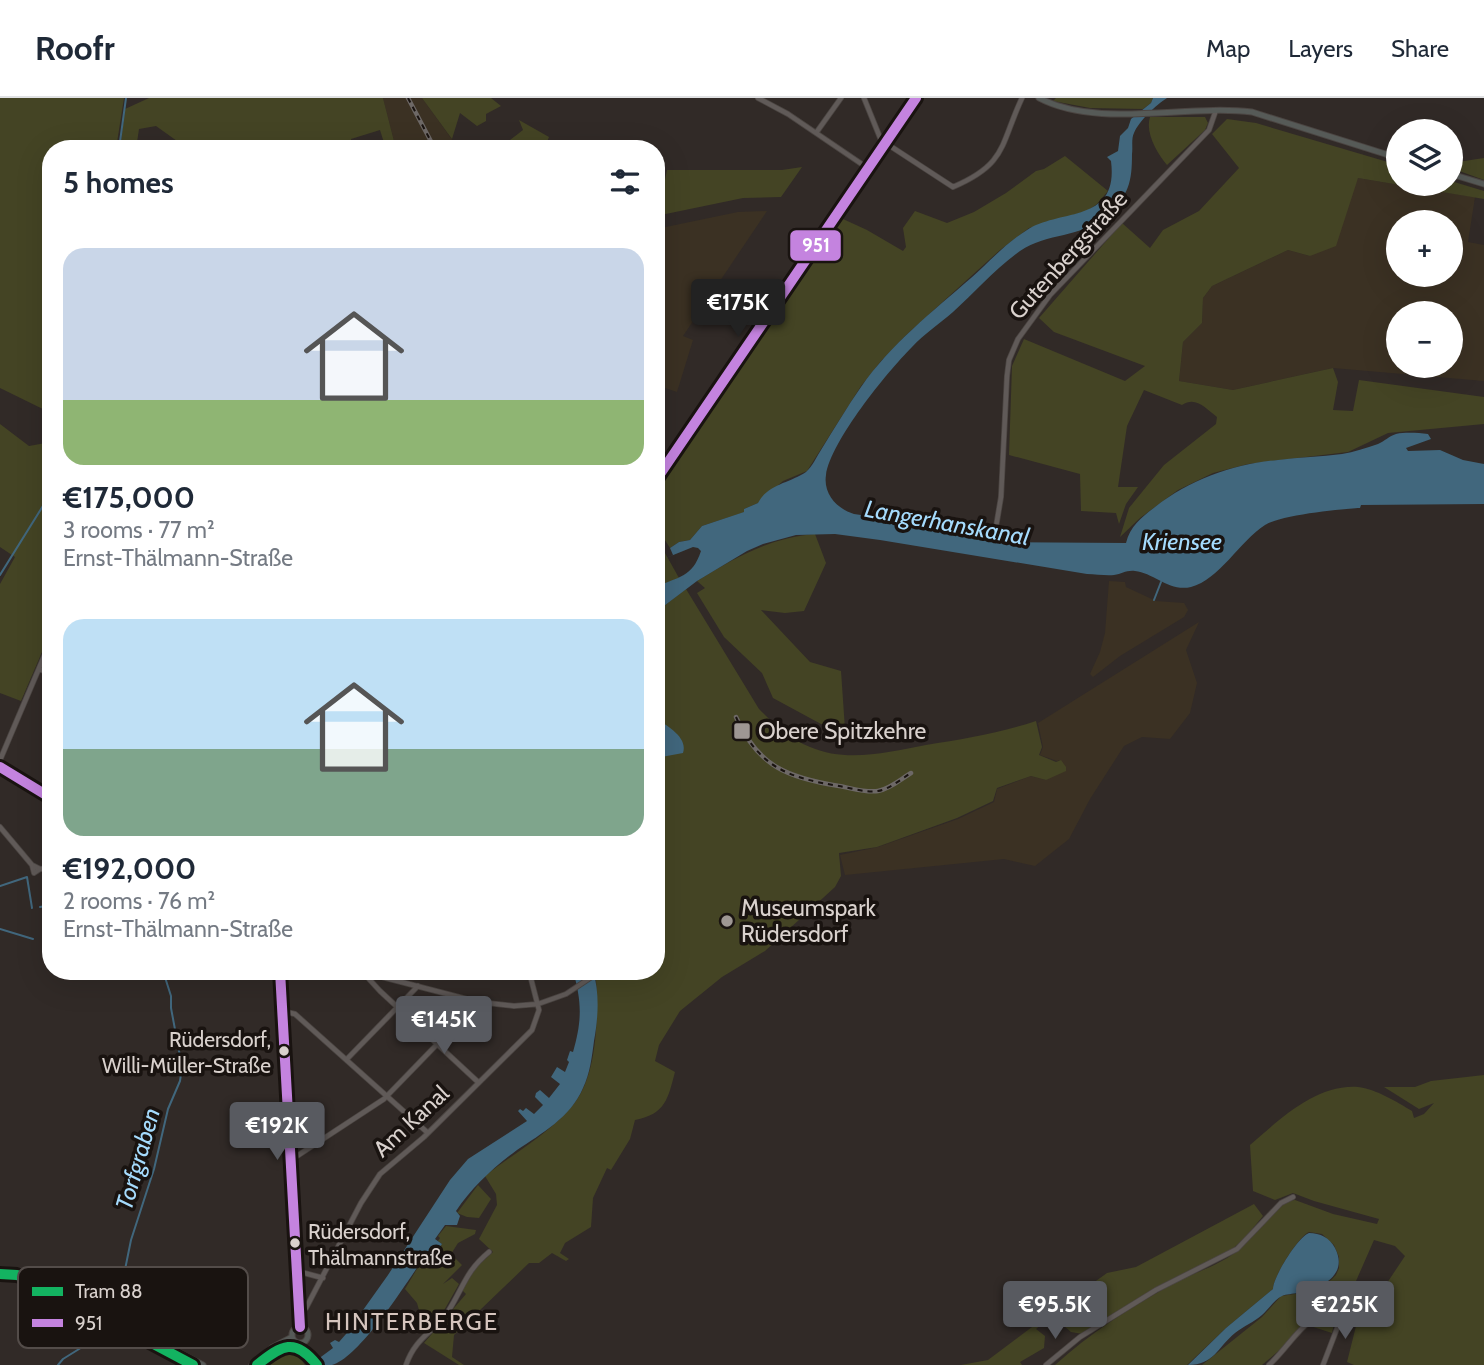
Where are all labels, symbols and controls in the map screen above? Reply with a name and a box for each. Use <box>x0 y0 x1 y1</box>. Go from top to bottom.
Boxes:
text: Roofr <box>35 28 115 68</box>
text: Map <box>1206 34 1250 63</box>
text: Layers <box>1288 34 1353 63</box>
text: Share <box>1391 34 1449 63</box>
map controls <box>1386 119 1463 378</box>
button: layers <box>1386 119 1463 196</box>
icon: filters <box>606 163 644 201</box>
text: 5 homes <box>63 164 174 201</box>
street label: Gutenbergstraße <box>1003 185 1133 325</box>
button: + <box>1386 210 1463 287</box>
line badge: 951 <box>789 229 842 262</box>
text: 951 <box>802 234 830 257</box>
pin: €175K <box>689 280 787 339</box>
text: €175K <box>707 288 769 316</box>
icon: home <box>291 293 417 419</box>
button: − <box>1386 301 1463 378</box>
text: €175,000 <box>63 479 195 516</box>
water label: Langerhanskanal <box>862 494 1032 551</box>
text: 3 rooms · 77 m² <box>63 516 215 544</box>
water label: Kriensee <box>1142 527 1222 556</box>
text: Ernst-Thälmann-Straße <box>63 544 293 572</box>
icon: home <box>291 664 417 790</box>
place label: Obere Spitzkehre <box>758 717 927 745</box>
marker: Obere Spitzkehre <box>732 721 752 741</box>
text: €192,000 <box>63 850 196 887</box>
text: 2 rooms · 76 m² <box>63 887 215 915</box>
place label: Museumspark Rüdersdorf <box>741 894 877 948</box>
marker: Museumspark Rüdersdorf <box>719 913 735 929</box>
text: Ernst-Thälmann-Straße <box>63 915 293 943</box>
pin: €145K <box>395 996 493 1056</box>
text: €145K <box>412 1005 476 1033</box>
place label: Rüdersdorf, Willi-Müller-Straße <box>102 1027 271 1078</box>
marker: Rüdersdorf, Willi-Müller-Straße <box>277 1044 291 1058</box>
street label: Am Kanal <box>367 1079 455 1163</box>
pin: €192K <box>228 1102 326 1162</box>
water label: Torfgraben <box>109 1105 166 1213</box>
text: €192K <box>246 1111 308 1139</box>
place label: Rüdersdorf, Thälmannstraße <box>308 1219 453 1270</box>
marker: Rüdersdorf, Thälmannstraße <box>288 1236 302 1250</box>
legend <box>18 1267 248 1348</box>
text: Tram 88 <box>75 1280 142 1303</box>
pin: €95.5K <box>998 1282 1112 1341</box>
pin: €225K <box>1296 1282 1394 1341</box>
text: €95.5K <box>1019 1290 1091 1318</box>
text: €225K <box>1312 1290 1378 1318</box>
district label: HINTERBERGE <box>325 1307 499 1336</box>
text: 951 <box>75 1312 102 1335</box>

